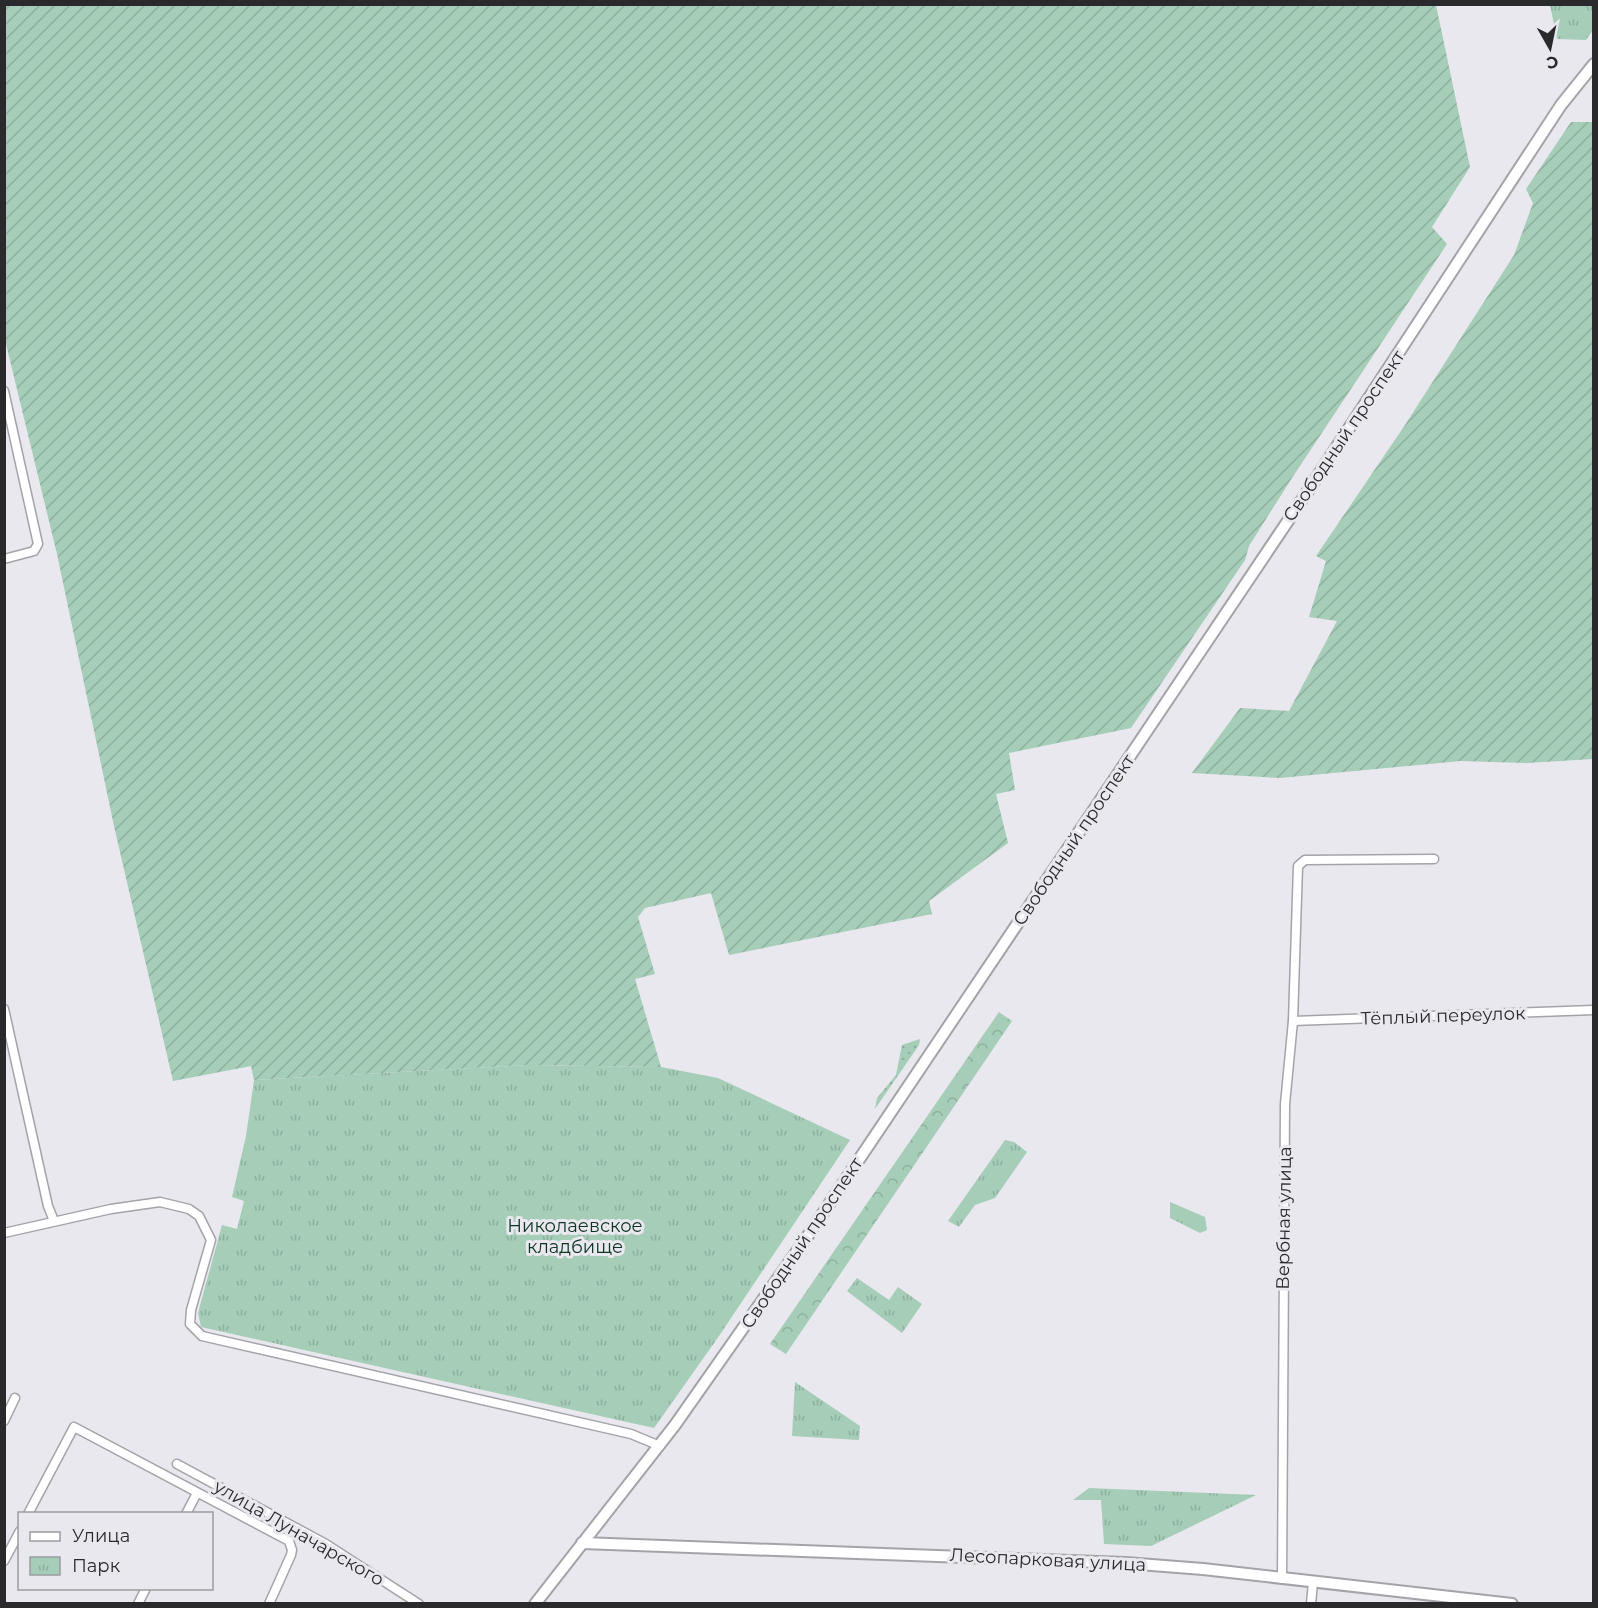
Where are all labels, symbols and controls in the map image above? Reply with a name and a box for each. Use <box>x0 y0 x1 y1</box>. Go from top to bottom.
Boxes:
north arrow <box>1520 18 1580 78</box>
text: С <box>1545 52 1559 73</box>
street label: Свободный проспект <box>1278 346 1410 526</box>
street label: Свободный проспект <box>1008 750 1140 930</box>
street label: Тёплый переулок <box>1360 1002 1526 1030</box>
street label: Вербная улица <box>1272 1146 1296 1290</box>
street label: Свободный проспект <box>736 1153 868 1333</box>
park label: Николаевское кладбище <box>507 1215 643 1258</box>
street label: улица Луначарского <box>209 1475 388 1591</box>
legend <box>18 1512 213 1590</box>
text: Улица <box>72 1525 130 1547</box>
street label: Лесопарковая улица <box>949 1544 1147 1576</box>
text: Парк <box>72 1555 121 1577</box>

